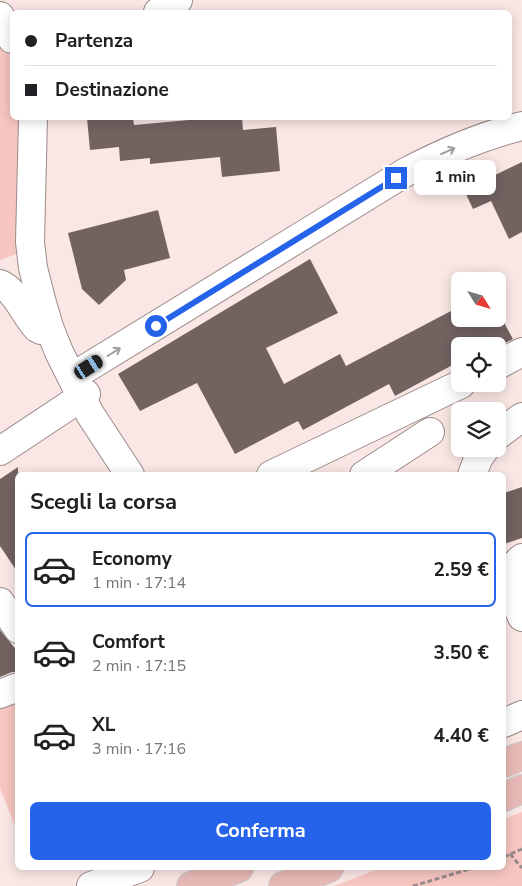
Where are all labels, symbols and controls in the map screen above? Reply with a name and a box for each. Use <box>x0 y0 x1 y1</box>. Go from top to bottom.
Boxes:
text: Partenza <box>55 28 133 54</box>
text: Destinazione <box>55 77 169 103</box>
one-way arrow <box>440 146 455 156</box>
callout: 1 min <box>414 160 496 196</box>
text: 1 min <box>434 166 476 188</box>
route end <box>385 167 407 189</box>
north arrow <box>451 272 506 328</box>
map controls <box>451 272 506 457</box>
route start <box>145 315 167 337</box>
button: locate <box>451 337 506 392</box>
one-way arrow <box>106 346 120 356</box>
car <box>72 353 105 381</box>
button: layers <box>451 402 506 457</box>
text: Scegli la corsa <box>30 487 177 517</box>
text: Economy <box>92 546 172 572</box>
icon: car <box>32 547 77 592</box>
text: 2.59 € <box>434 557 489 583</box>
text: 1 min · 17:14 <box>92 572 186 594</box>
text: Comfort <box>92 629 165 655</box>
icon: car <box>32 630 77 675</box>
text: 3.50 € <box>434 640 489 666</box>
text: 2 min · 17:15 <box>92 655 186 677</box>
text: XL <box>92 712 115 738</box>
icon: car <box>32 713 77 758</box>
text: 4.40 € <box>434 723 489 749</box>
text: 3 min · 17:16 <box>92 738 186 760</box>
button: Conferma <box>30 802 491 860</box>

